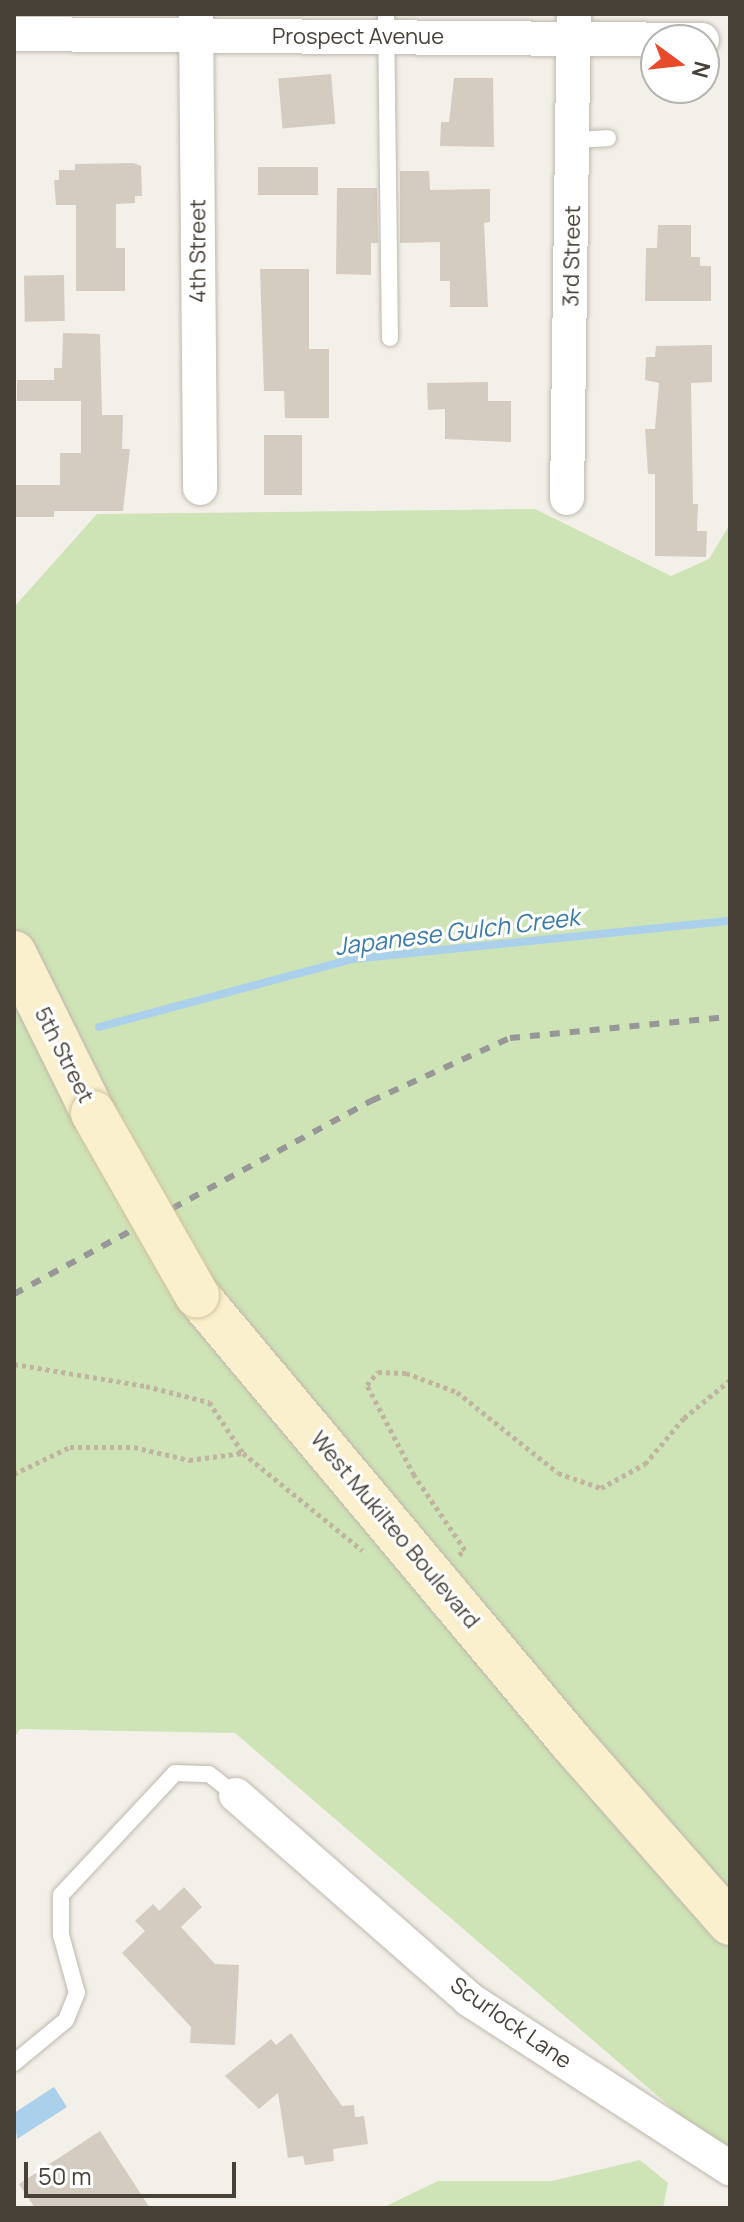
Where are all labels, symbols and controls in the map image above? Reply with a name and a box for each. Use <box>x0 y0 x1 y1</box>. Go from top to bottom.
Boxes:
street label: Prospect Avenue <box>272 24 444 50</box>
north arrow <box>640 24 720 104</box>
text: N <box>685 58 718 81</box>
street label: 4th Street <box>185 199 211 303</box>
street label: 3rd Street <box>558 205 586 307</box>
water label: Japanese Gulch Creek <box>333 902 581 960</box>
street label: 5th Street <box>29 1003 99 1107</box>
street label: West Mukilteo Boulevard <box>305 1426 485 1634</box>
street label: Scurlock Lane <box>445 1972 577 2074</box>
scale bar <box>28 2146 240 2196</box>
text: 50 m <box>38 2159 92 2192</box>

